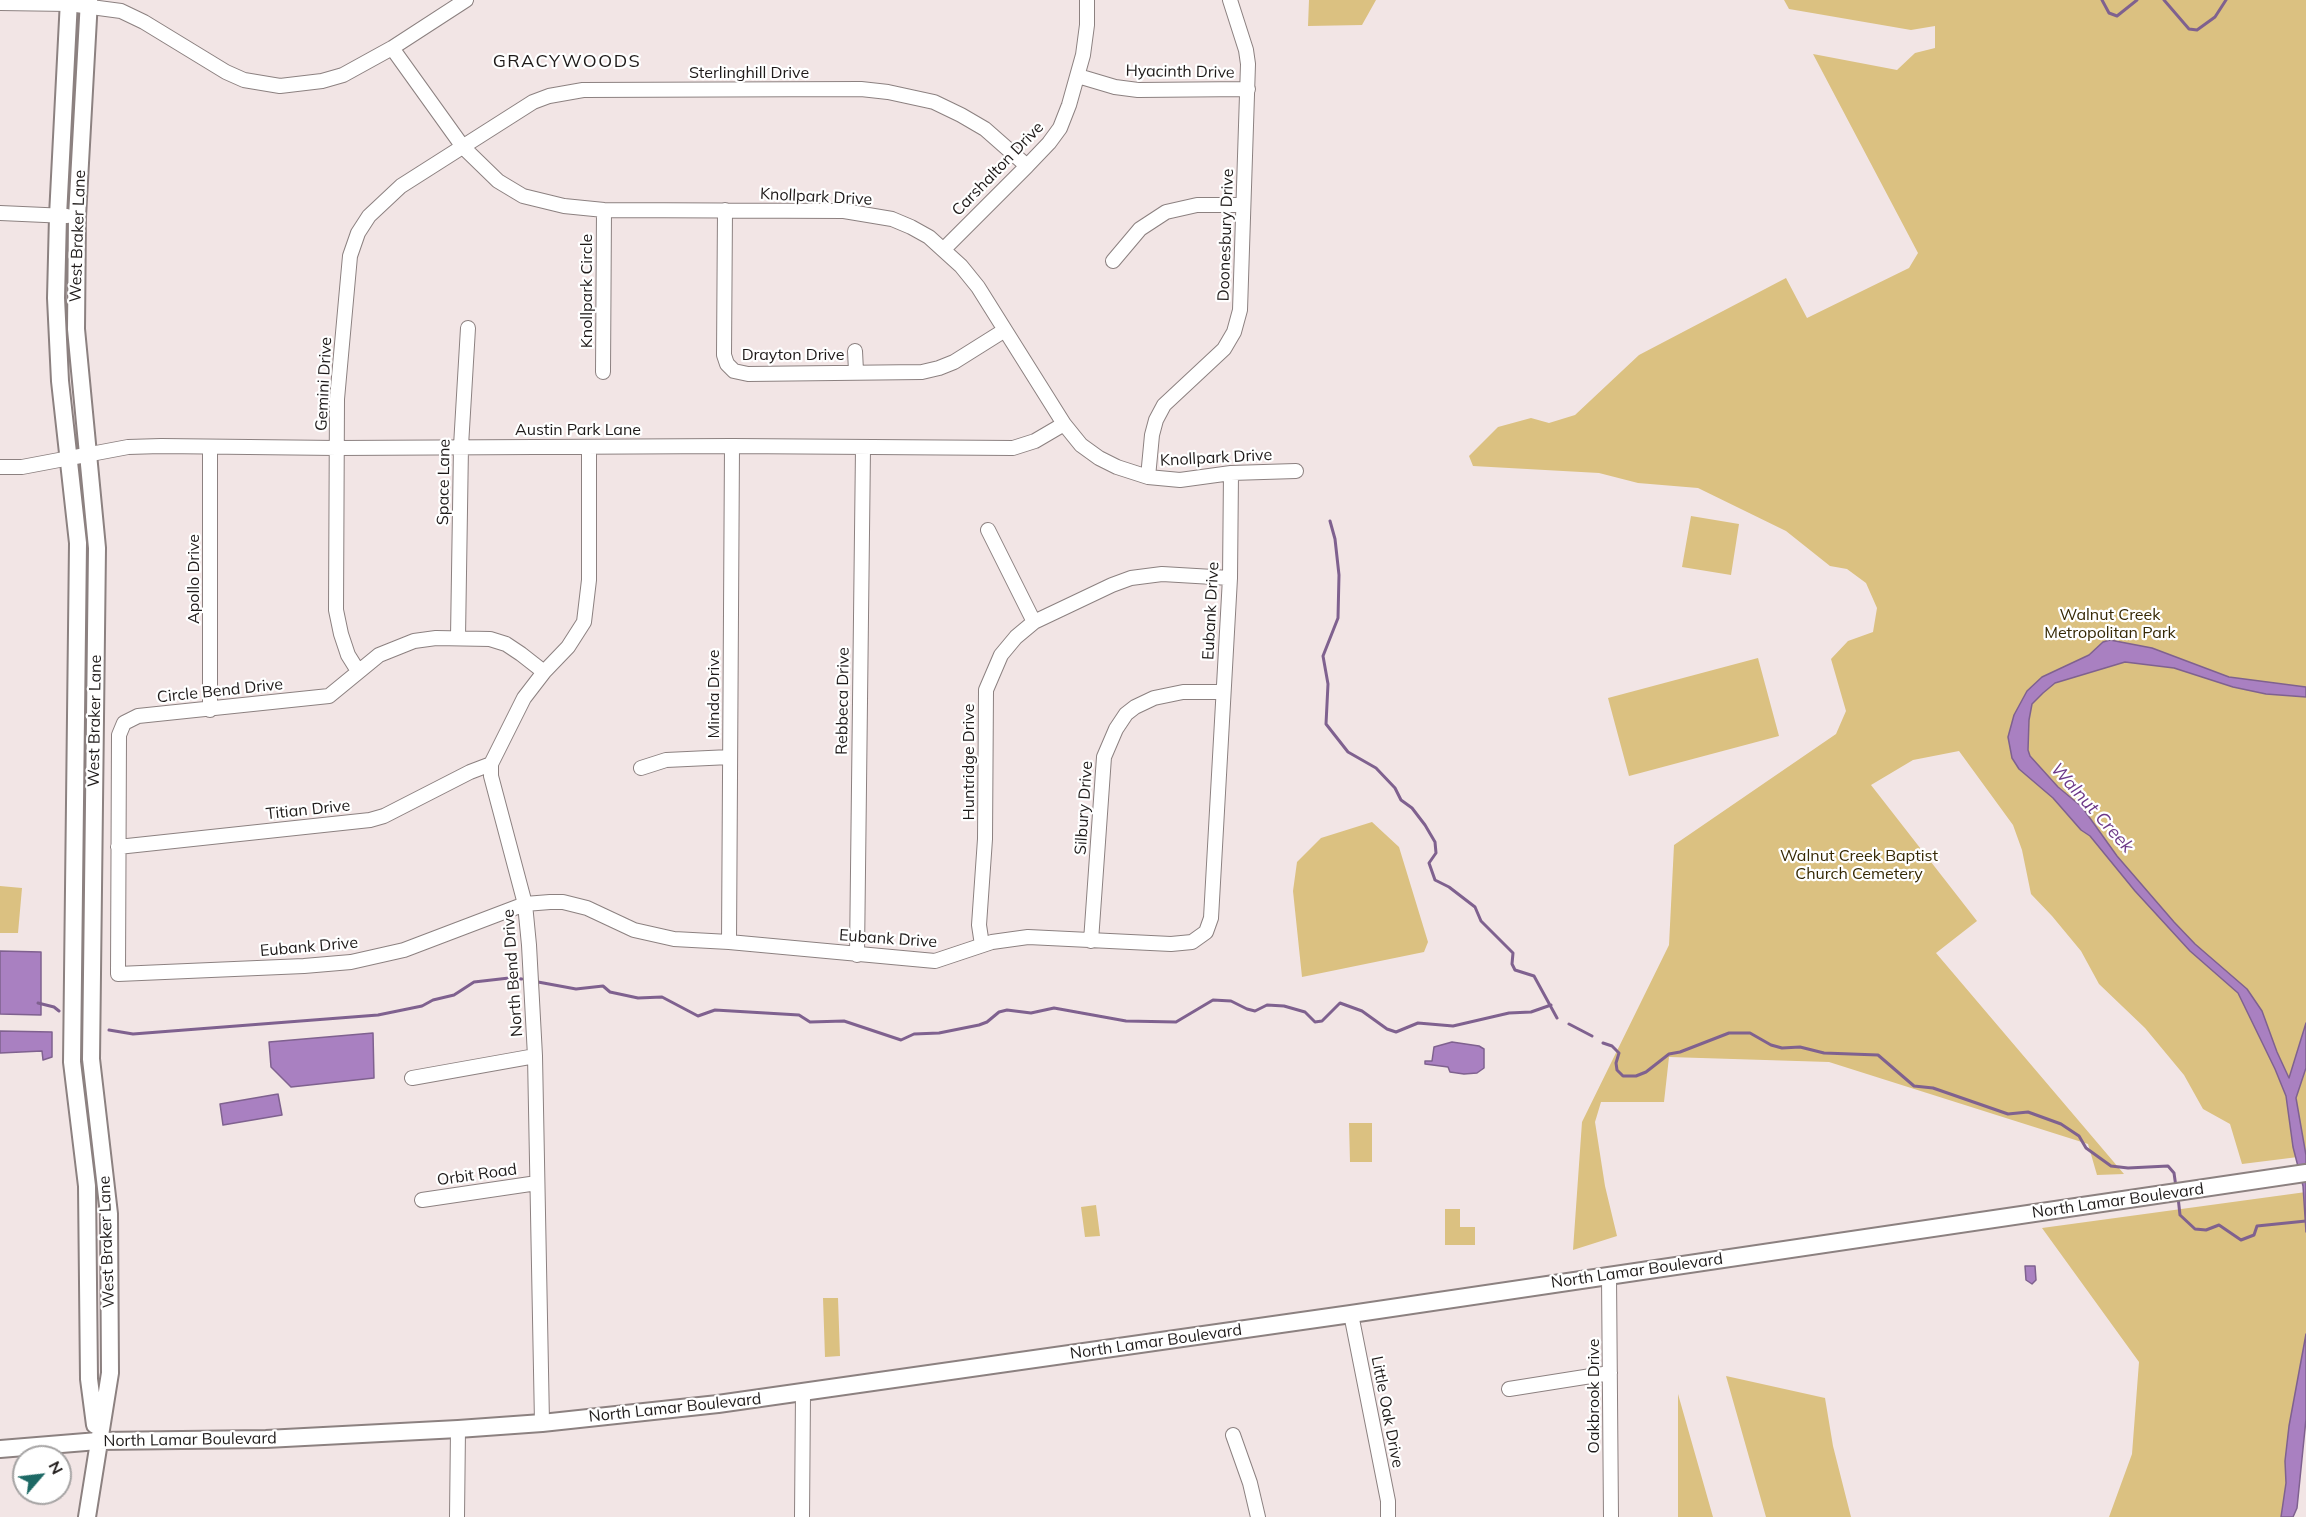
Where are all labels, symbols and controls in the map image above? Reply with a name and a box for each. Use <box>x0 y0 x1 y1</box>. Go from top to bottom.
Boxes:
district label: GRACYWOODS <box>493 51 641 73</box>
street label: Hyacinth Drive <box>1125 61 1235 83</box>
street label: Sterlinghill Drive <box>689 63 809 83</box>
street label: Carshalton Drive <box>948 118 1048 220</box>
street label: Doonesbury Drive <box>1214 168 1238 302</box>
street label: West Braker Lane <box>66 169 90 303</box>
street label: Knollpark Drive <box>759 184 873 210</box>
street label: Knollpark Circle <box>577 234 597 348</box>
street label: Gemini Drive <box>312 336 336 432</box>
street label: Drayton Drive <box>742 345 844 365</box>
street label: Austin Park Lane <box>515 420 641 440</box>
street label: Space Lane <box>434 439 454 525</box>
street label: Knollpark Drive <box>1159 445 1273 471</box>
street label: Apollo Drive <box>184 534 204 624</box>
street label: Eubank Drive <box>1199 561 1223 661</box>
park label: Walnut Creek Metropolitan Park <box>2044 605 2176 643</box>
street label: Rebbeca Drive <box>832 647 854 755</box>
street label: Minda Drive <box>704 650 724 738</box>
street label: West Braker Lane <box>84 655 106 787</box>
street label: Circle Bend Drive <box>156 675 284 707</box>
street label: Huntridge Drive <box>959 704 979 820</box>
water label: Walnut Creek <box>2046 759 2138 857</box>
street label: Silbury Drive <box>1071 760 1097 856</box>
street label: Titian Drive <box>265 796 351 824</box>
park label: Walnut Creek Baptist Church Cemetery <box>1780 846 1938 884</box>
street label: North Bend Drive <box>499 909 527 1037</box>
street label: Eubank Drive <box>838 926 938 952</box>
street label: Eubank Drive <box>259 933 359 961</box>
street label: Orbit Road <box>436 1160 518 1190</box>
street label: West Braker Lane <box>95 1175 119 1309</box>
street label: North Lamar Boulevard <box>2031 1179 2205 1223</box>
street label: North Lamar Boulevard <box>1550 1249 1724 1293</box>
street label: North Lamar Boulevard <box>1069 1320 1243 1364</box>
street label: Oakbrook Drive <box>1584 1339 1604 1453</box>
street label: Little Oak Drive <box>1367 1355 1407 1469</box>
street label: North Lamar Boulevard <box>588 1389 762 1427</box>
street label: North Lamar Boulevard <box>103 1429 277 1451</box>
north arrow <box>12 1445 72 1505</box>
text: N <box>44 1457 68 1478</box>

